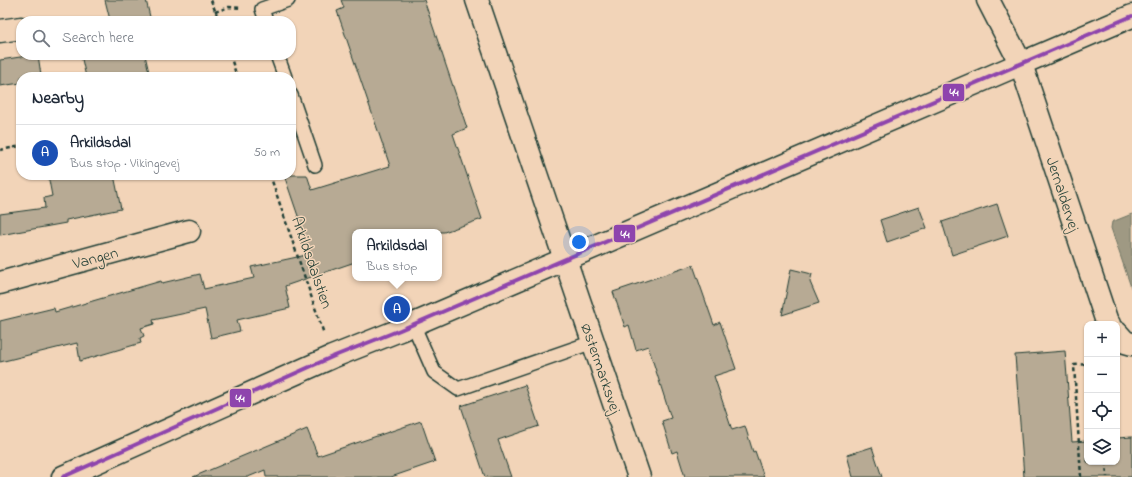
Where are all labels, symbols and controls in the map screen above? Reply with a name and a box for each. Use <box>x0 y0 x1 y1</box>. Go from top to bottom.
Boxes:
search box <box>16 16 296 60</box>
icon: search <box>30 27 52 49</box>
text: Search here <box>62 27 134 49</box>
line badge: 44 <box>942 83 965 102</box>
text: 44 <box>948 85 959 101</box>
text: Nearby <box>32 86 84 111</box>
text: Arkildsdal <box>70 132 131 154</box>
text: A <box>41 143 49 162</box>
text: 50 m <box>254 143 280 162</box>
text: Bus stop · Vikingevej <box>70 154 179 173</box>
street label: Jernaldervej <box>1039 154 1086 236</box>
street label: Arkildsdalstien <box>284 213 338 312</box>
line badge: 44 <box>613 224 636 243</box>
text: 44 <box>619 227 630 243</box>
popup <box>352 229 442 281</box>
your location <box>569 232 589 252</box>
text: Arkildsdal <box>367 235 427 257</box>
street label: Vangen <box>69 241 121 277</box>
text: Bus stop <box>367 257 417 276</box>
pin: A <box>384 294 410 324</box>
street label: Østermarksvej <box>573 320 627 418</box>
map controls <box>1084 321 1120 465</box>
button: + <box>1084 321 1120 357</box>
button: − <box>1084 357 1120 393</box>
line badge: 44 <box>229 388 252 408</box>
text: 44 <box>234 391 245 407</box>
button: locate <box>1084 393 1120 429</box>
button: layers <box>1084 429 1120 465</box>

